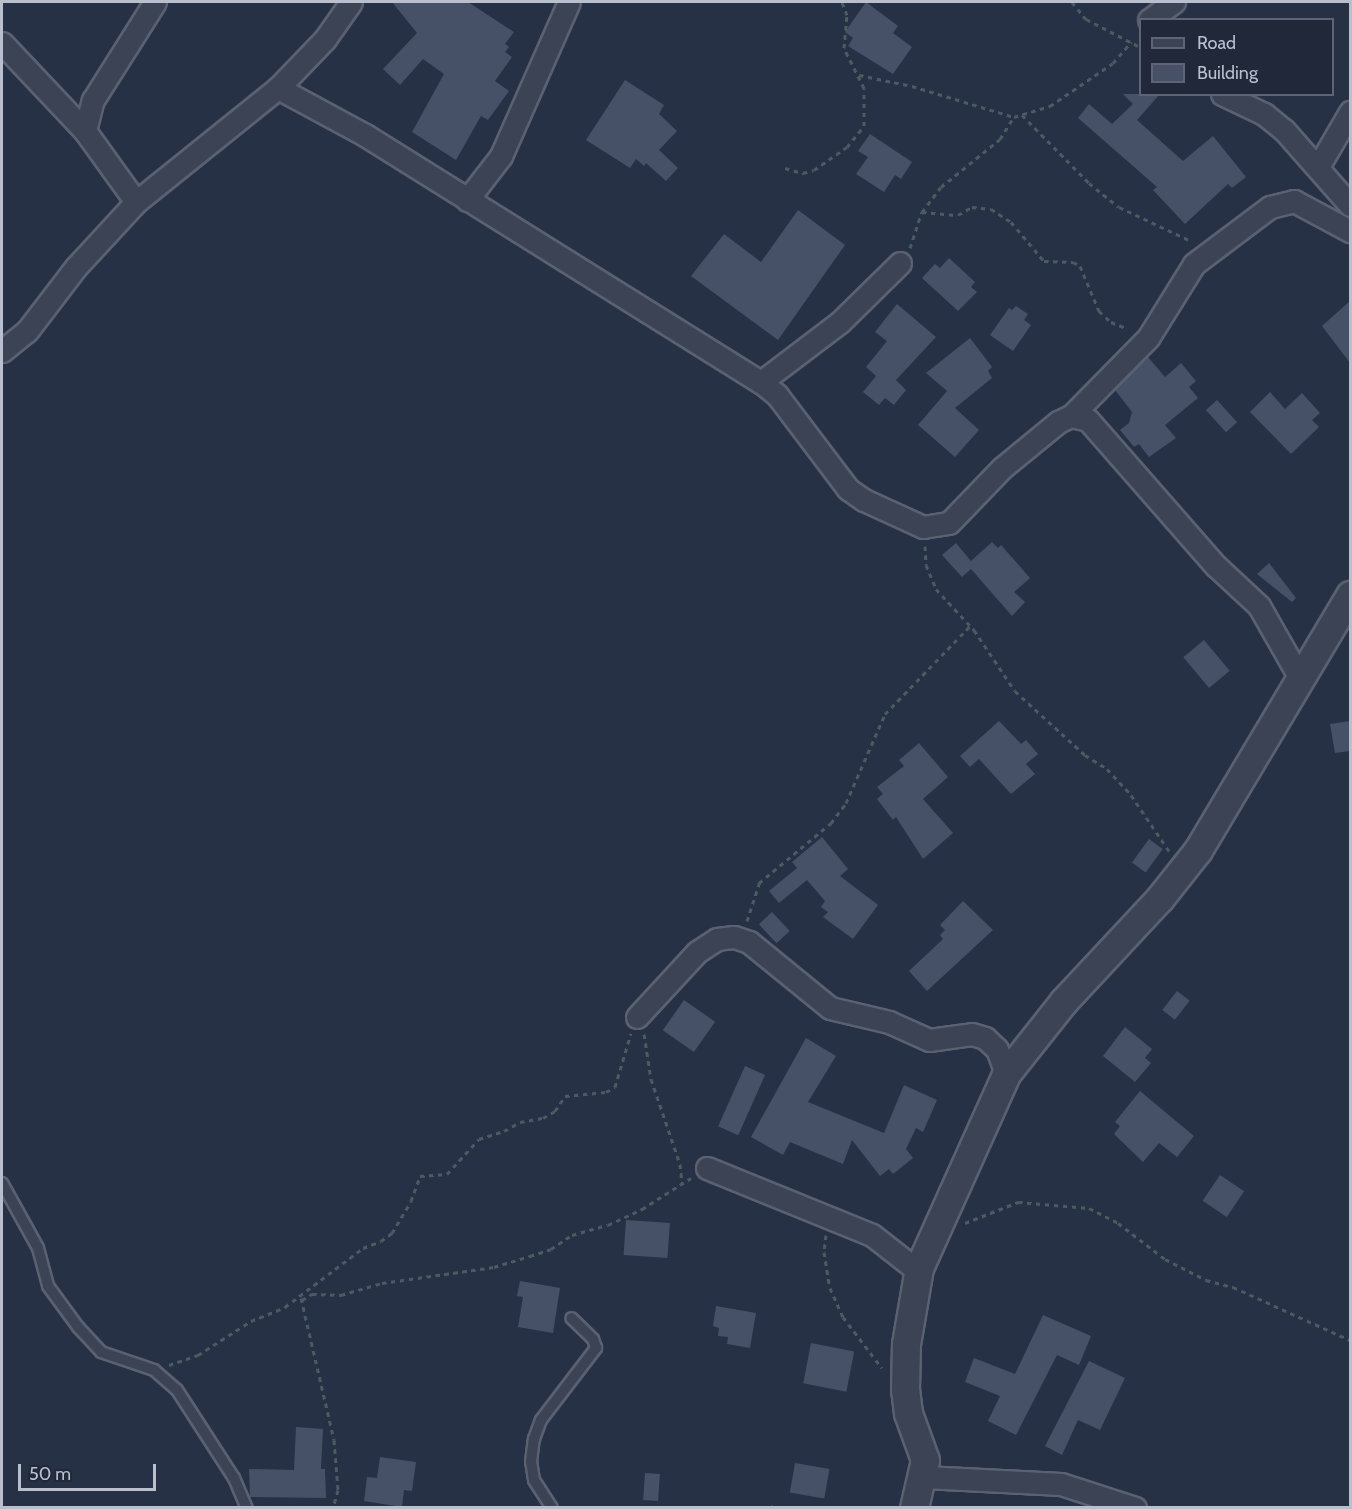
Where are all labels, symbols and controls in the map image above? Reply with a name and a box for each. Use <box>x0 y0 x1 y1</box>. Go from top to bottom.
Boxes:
legend <box>1139 18 1334 96</box>
text: Road <box>1197 32 1236 54</box>
text: Building <box>1197 62 1258 84</box>
scale bar <box>21 1452 159 1490</box>
text: 50 m <box>29 1463 71 1485</box>

